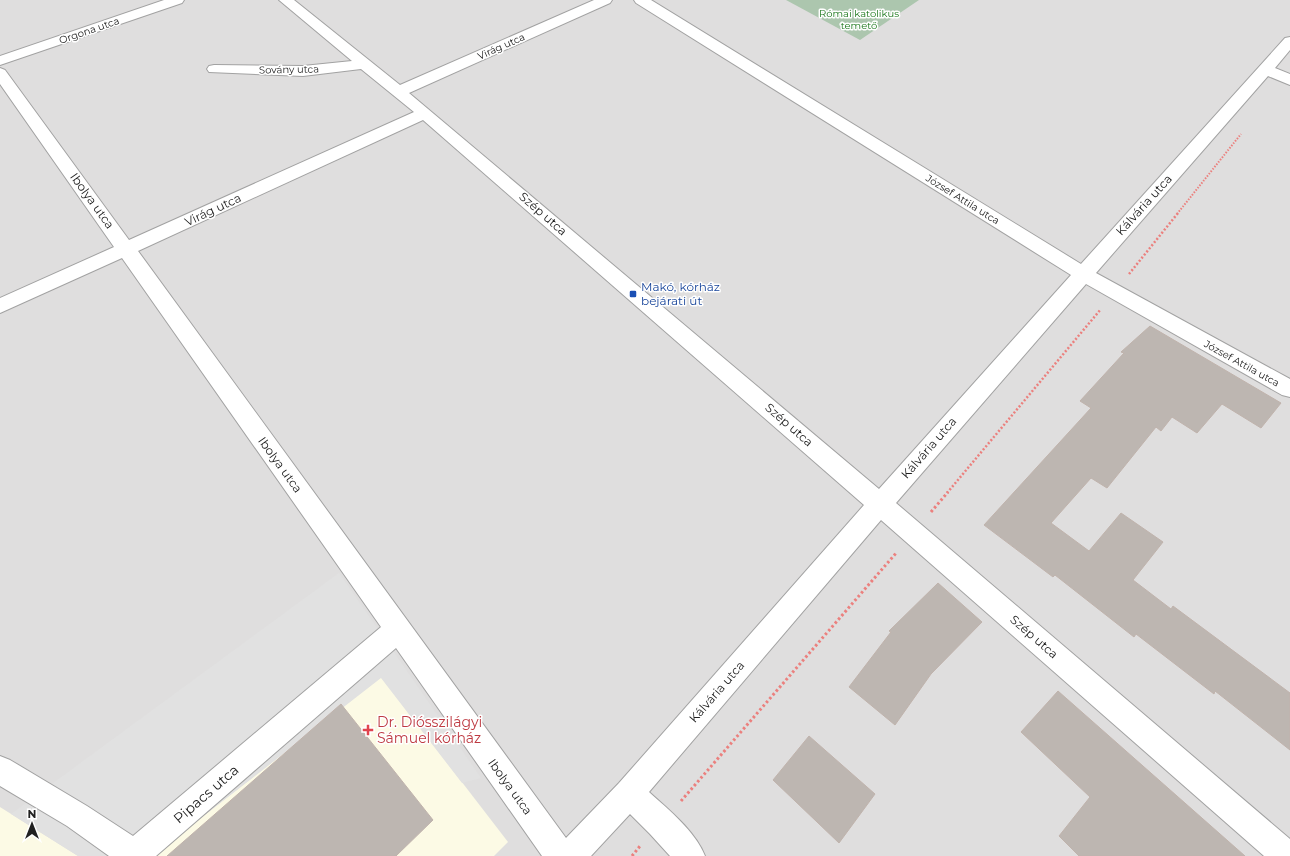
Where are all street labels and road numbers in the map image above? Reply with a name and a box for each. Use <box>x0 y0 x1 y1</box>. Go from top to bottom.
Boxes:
street label: Orgona utca <box>57 14 121 47</box>
street label: Virág utca <box>475 30 527 63</box>
street label: Sovány utca <box>259 62 319 77</box>
street label: Ibolya utca <box>67 170 118 232</box>
street label: József Attila utca <box>923 171 1002 227</box>
street label: Kálvária utca <box>1112 171 1175 238</box>
street label: Szép utca <box>516 189 570 238</box>
street label: Virág utca <box>182 190 243 229</box>
street label: József Attila utca <box>1201 337 1282 390</box>
street label: Szép utca <box>762 400 816 449</box>
street label: Kálvária utca <box>898 414 959 482</box>
street label: Ibolya utca <box>255 434 306 496</box>
street label: Szép utca <box>1007 612 1061 661</box>
street label: Kálvária utca <box>686 658 747 726</box>
street label: Ibolya utca <box>485 756 536 818</box>
street label: Pipacs utca <box>170 761 242 827</box>

